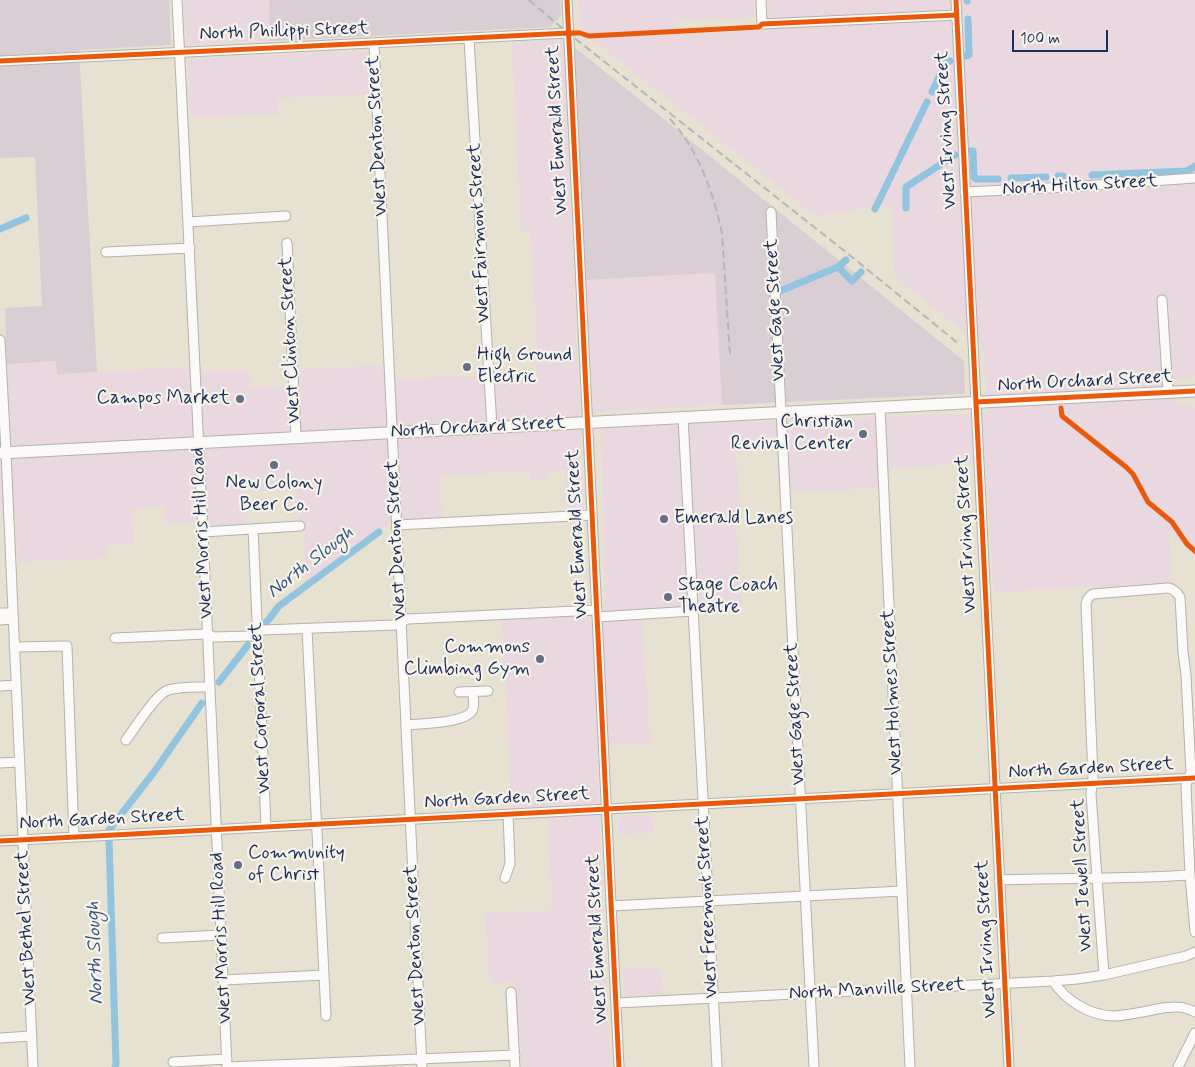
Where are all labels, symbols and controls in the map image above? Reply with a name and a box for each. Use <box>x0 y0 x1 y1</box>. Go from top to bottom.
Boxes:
street label: North Phillippi Street <box>199 18 369 46</box>
scale bar <box>1015 20 1111 52</box>
text: 100 m <box>1020 29 1060 49</box>
street label: West Emerald Street <box>542 45 574 215</box>
street label: West Irving Street <box>931 50 963 210</box>
street label: West Denton Street <box>362 55 394 217</box>
street label: West Fairmont Street <box>464 143 496 323</box>
street label: North Hilton Street <box>1002 171 1158 201</box>
street label: West Gage Street <box>761 238 791 382</box>
street label: West Clinton Street <box>275 256 307 424</box>
place label: High Ground Electric <box>477 345 572 389</box>
marker: High Ground Electric <box>461 361 473 373</box>
street label: North Orchard Street <box>997 366 1173 398</box>
place label: Campos Market <box>96 388 230 410</box>
marker: Campos Market <box>234 393 246 405</box>
street label: North Orchard Street <box>390 412 566 444</box>
place label: Christian Revival Center <box>731 412 853 456</box>
marker: Christian Revival Center <box>857 428 869 440</box>
street label: West Morris Hill Road <box>187 447 219 619</box>
street label: West Emerald Street <box>562 449 594 619</box>
street label: West Irving Street <box>951 454 983 614</box>
marker: New Colony Beer Co. <box>268 459 280 471</box>
street label: West Denton Street <box>381 459 413 621</box>
place label: New Colony Beer Co. <box>226 473 322 517</box>
place label: Emerald Lanes <box>674 508 793 530</box>
marker: Emerald Lanes <box>658 513 670 525</box>
water label: North Slough <box>263 522 359 604</box>
place label: Stage Coach Theatre <box>678 575 778 619</box>
marker: Stage Coach Theatre <box>662 591 674 603</box>
street label: West Holmes Street <box>877 608 909 776</box>
street label: West Corporal Street <box>245 622 277 794</box>
place label: Commons Climbing Gym <box>404 637 530 681</box>
street label: West Gage Street <box>781 642 811 786</box>
marker: Commons Climbing Gym <box>534 653 546 665</box>
street label: North Garden Street <box>1008 753 1174 785</box>
street label: North Garden Street <box>424 783 590 815</box>
street label: West Jewell Street <box>1068 798 1098 952</box>
street label: North Garden Street <box>19 804 185 836</box>
street label: West Freemont Street <box>692 815 724 999</box>
place label: Community of Christ <box>248 843 345 887</box>
street label: West Bethel Street <box>12 850 42 1006</box>
street label: West Morris Hill Road <box>206 852 238 1024</box>
street label: West Emerald Street <box>582 854 614 1024</box>
marker: Community of Christ <box>232 859 244 871</box>
street label: West Irving Street <box>971 859 1003 1019</box>
street label: West Denton Street <box>400 864 432 1026</box>
water label: North Slough <box>82 901 110 1005</box>
street label: North Manville Street <box>788 974 966 1006</box>

